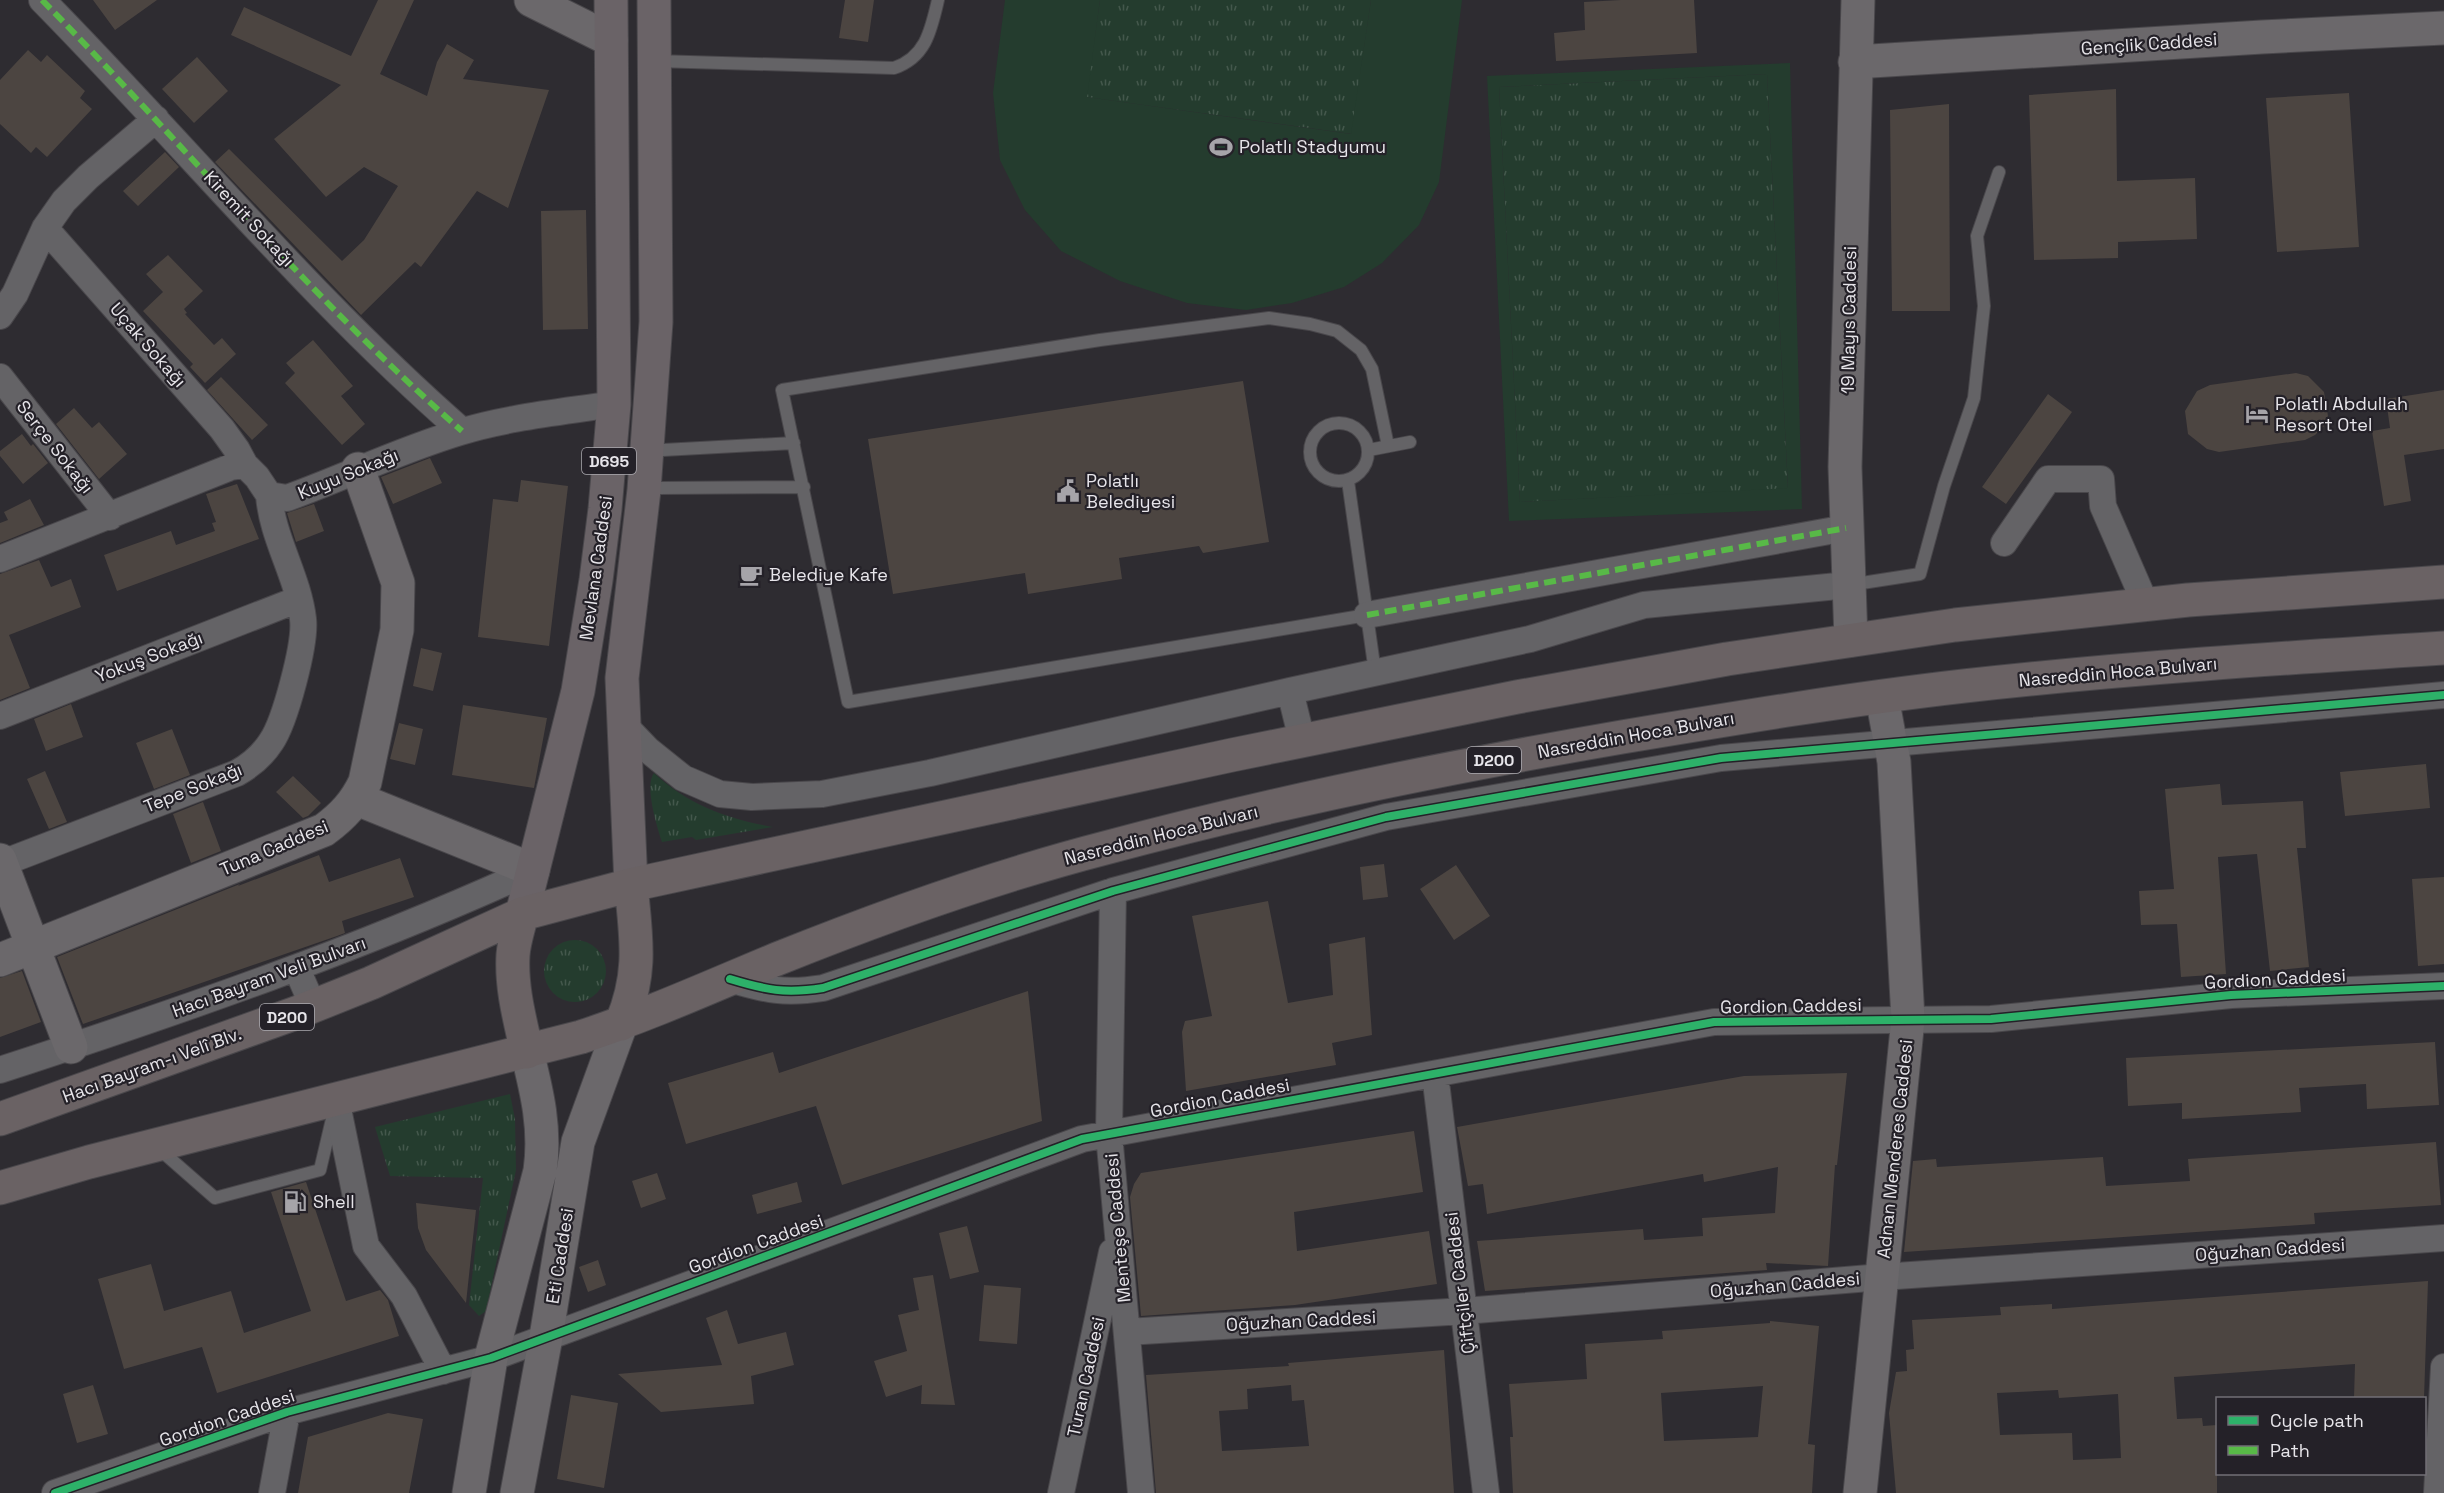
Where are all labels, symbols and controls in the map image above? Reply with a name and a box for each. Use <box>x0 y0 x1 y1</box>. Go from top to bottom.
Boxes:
street label: Gençlik Caddesi <box>2080 27 2218 60</box>
sports icon: Polatlı Stadyumu <box>1208 134 1234 160</box>
place label: Polatlı Stadyumu <box>1239 135 1386 158</box>
street label: Kiremit Sokağı <box>199 166 300 271</box>
street label: 19 Mayıs Caddesi <box>1836 246 1861 394</box>
street label: Uçak Sokağı <box>105 297 192 392</box>
place label: Polatlı Abdullah Resort Otel <box>2275 392 2408 436</box>
street label: Serçe Sokağı <box>12 396 99 498</box>
hotel icon: Polatlı Abdullah Resort Otel <box>2244 401 2270 427</box>
street label: Kuyu Sokağı <box>294 443 401 504</box>
road number: D695 <box>582 448 636 474</box>
place label: Polatlı Belediyesi <box>1086 469 1175 513</box>
public building icon: Polatlı Belediyesi <box>1055 478 1081 504</box>
street label: Mevlana Caddesi <box>574 494 617 642</box>
cafe icon: Belediye Kafe <box>738 562 764 588</box>
place label: Belediye Kafe <box>769 563 888 586</box>
street label: Yokuş Sokağı <box>92 626 206 688</box>
street label: Nasreddin Hoca Bulvarı <box>2018 651 2218 692</box>
street label: Nasreddin Hoca Bulvarı <box>1536 706 1736 763</box>
road number: D200 <box>1467 747 1521 773</box>
street label: Tepe Sokağı <box>140 757 245 818</box>
street label: Nasreddin Hoca Bulvarı <box>1062 799 1260 870</box>
street label: Tuna Caddesi <box>216 814 332 881</box>
street label: Hacı Bayram Veli Bulvarı <box>169 931 369 1022</box>
street label: Gordion Caddesi <box>2204 963 2346 994</box>
street label: Gordion Caddesi <box>1720 993 1862 1018</box>
road number: D200 <box>260 1004 314 1030</box>
street label: Hacı Bayram-ı Velî Blv. <box>59 1021 244 1108</box>
street label: Adnan Menderes Caddesi <box>1872 1038 1917 1260</box>
street label: Gordion Caddesi <box>1148 1073 1292 1122</box>
street label: Menteşe Caddesi <box>1100 1152 1135 1304</box>
fuel station icon: Shell <box>282 1189 308 1215</box>
place label: Shell <box>313 1190 355 1213</box>
street label: Eti Caddesi <box>541 1206 578 1306</box>
street label: Gordion Caddesi <box>685 1208 826 1279</box>
street label: Çiftçiler Caddesi <box>1439 1211 1480 1355</box>
street label: Oğuzhan Caddesi <box>2194 1233 2346 1266</box>
street label: Oğuzhan Caddesi <box>1709 1266 1861 1303</box>
street label: Oğuzhan Caddesi <box>1225 1305 1377 1336</box>
street label: Turan Caddesi <box>1062 1315 1109 1439</box>
street label: Gordion Caddesi <box>156 1384 298 1451</box>
legend <box>2216 1397 2426 1475</box>
text: Cycle path <box>2270 1409 2364 1432</box>
text: Path <box>2270 1439 2310 1462</box>

